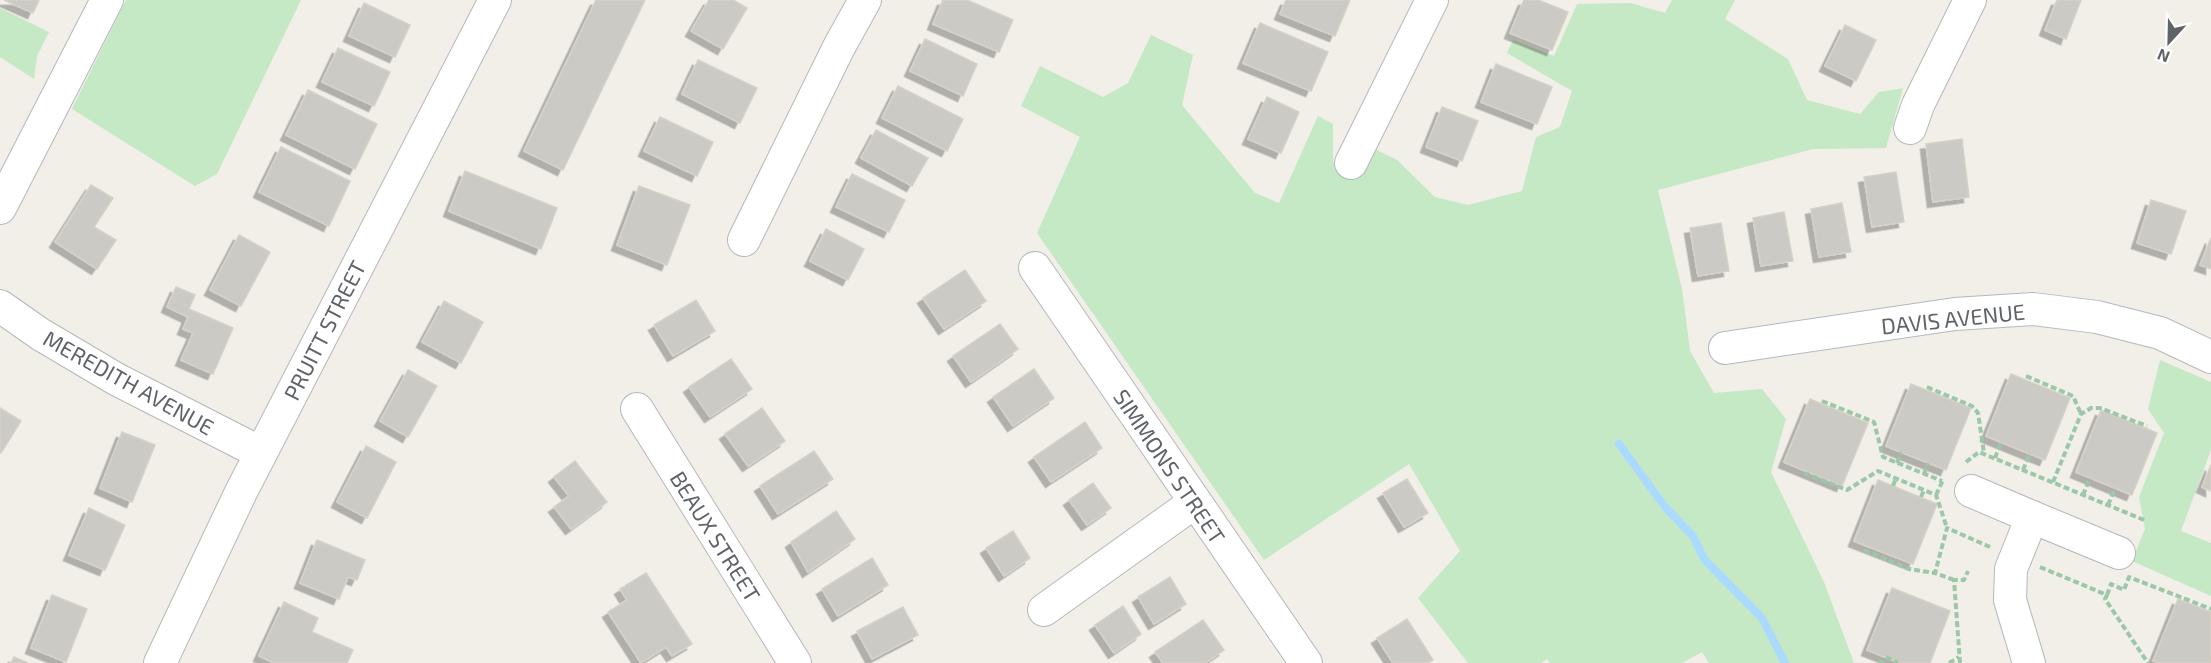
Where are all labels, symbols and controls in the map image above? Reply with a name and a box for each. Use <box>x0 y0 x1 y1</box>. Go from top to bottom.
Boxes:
north arrow <box>2139 12 2199 72</box>
text: N <box>2154 45 2172 67</box>
street label: PRUITT STREET <box>278 256 370 404</box>
street label: DAVIS AVENUE <box>1880 298 2026 338</box>
street label: MEREDITH AVENUE <box>39 324 219 440</box>
street label: SIMMONS STREET <box>1109 384 1231 548</box>
street label: BEAUX STREET <box>666 466 767 606</box>

